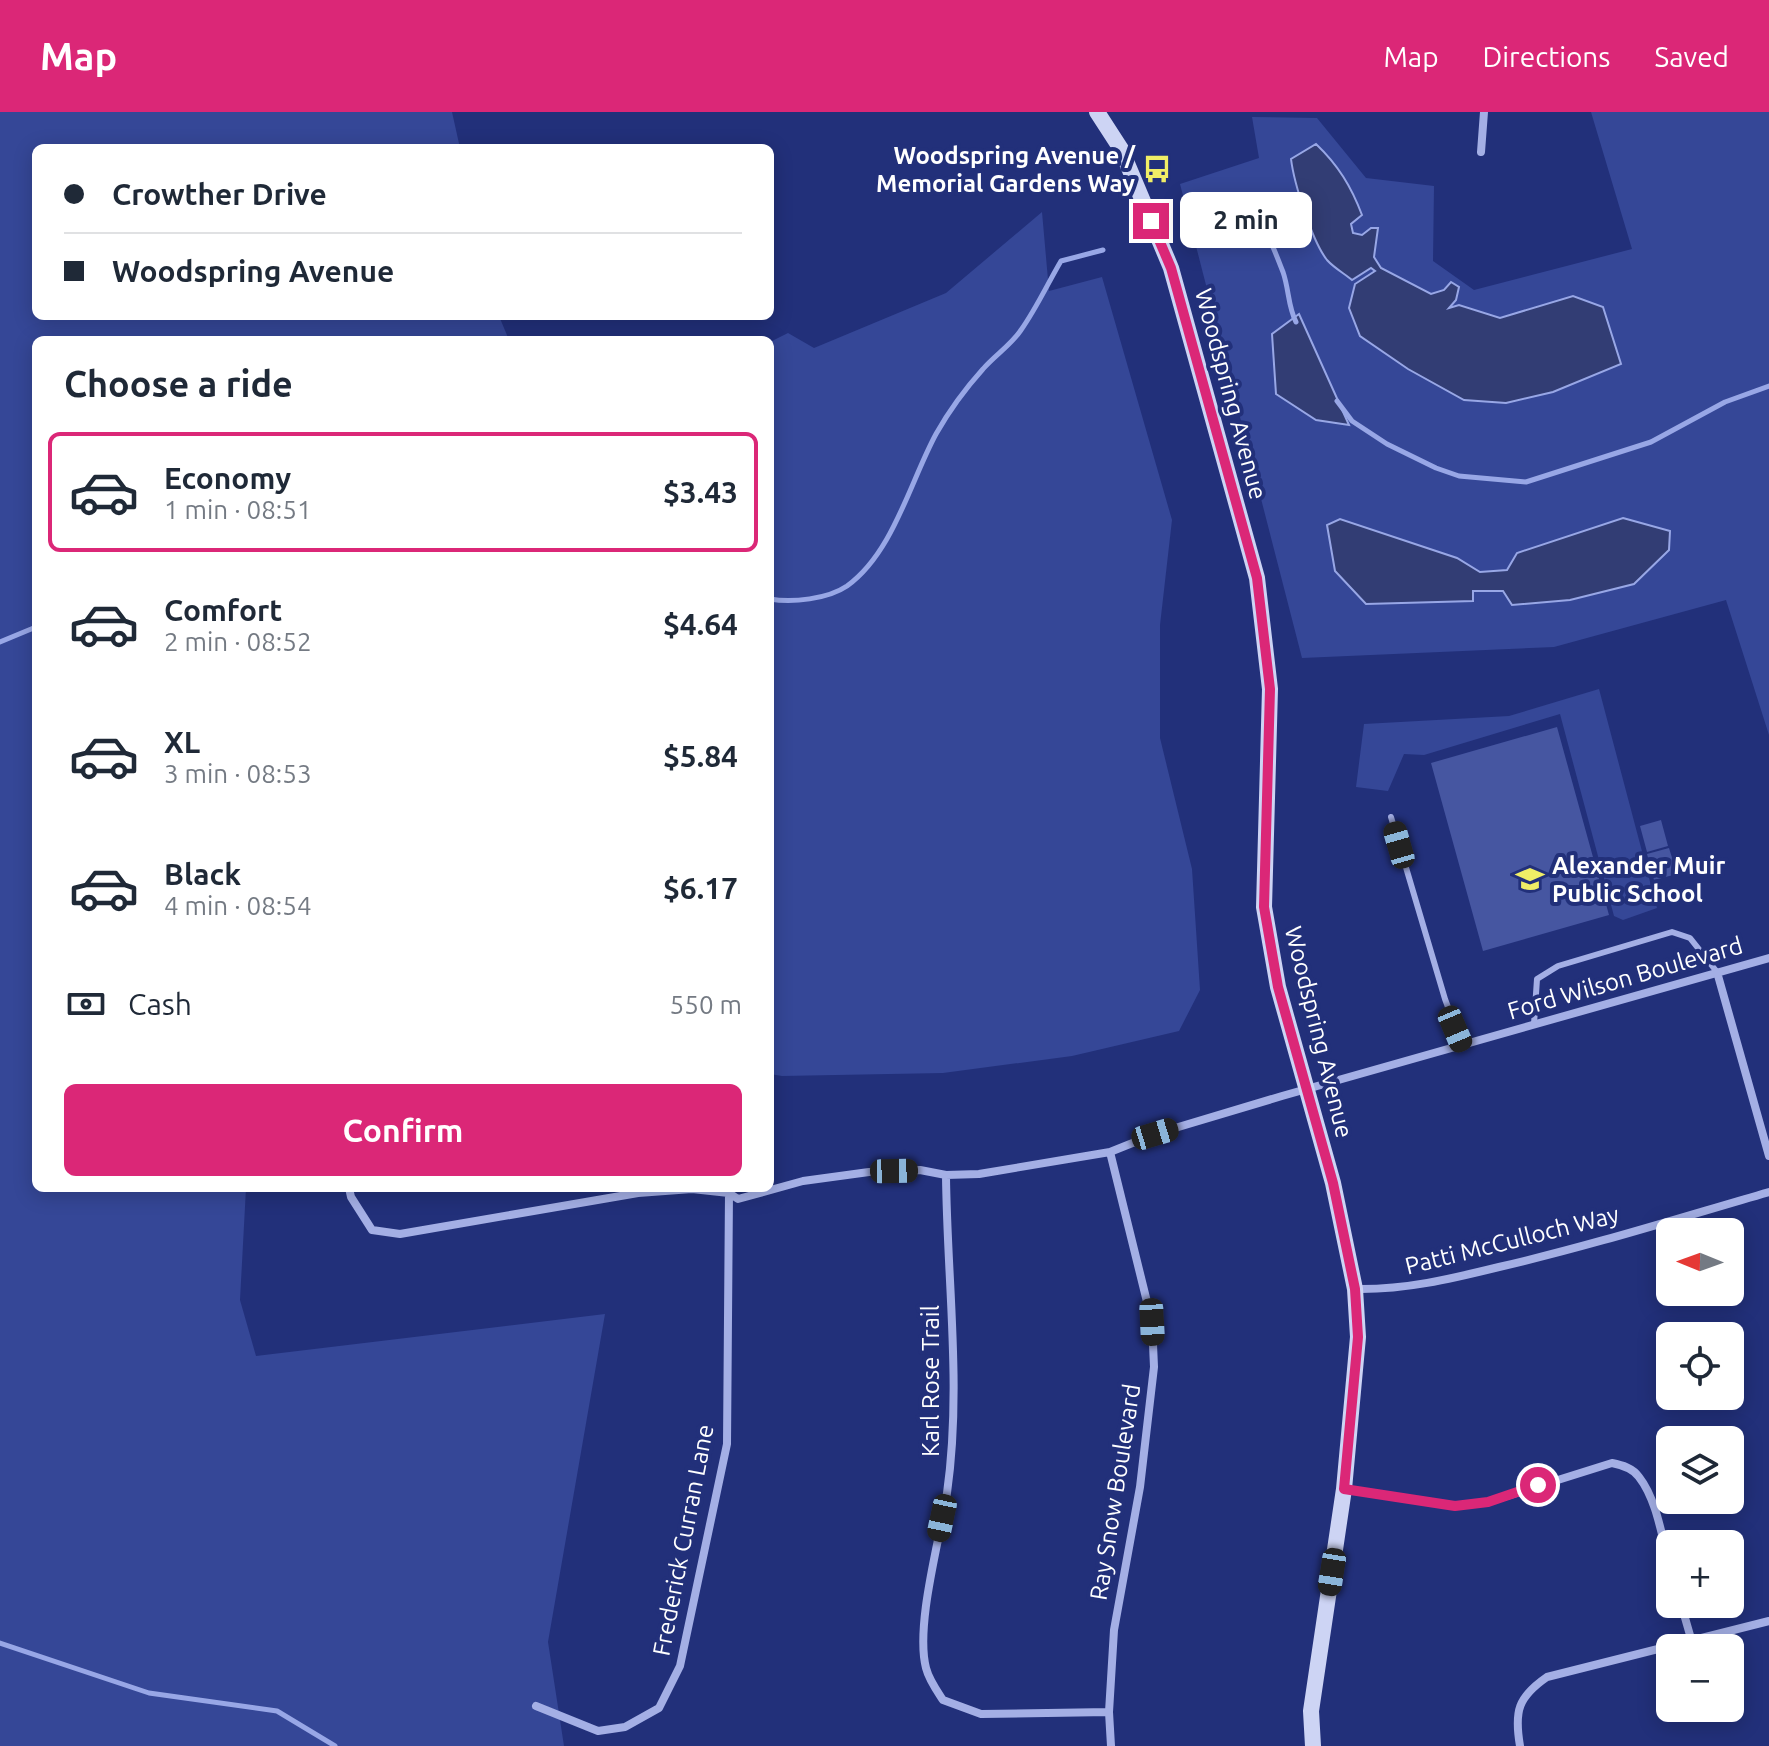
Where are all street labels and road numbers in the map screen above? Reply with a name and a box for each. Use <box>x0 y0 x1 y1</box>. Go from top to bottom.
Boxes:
street label: Woodspring Avenue <box>1190 286 1272 502</box>
street label: Woodspring Avenue <box>1280 923 1358 1141</box>
street label: Ford Wilson Boulevard <box>1504 931 1746 1025</box>
street label: Patti McCulloch Way <box>1402 1200 1622 1280</box>
street label: Karl Rose Trail <box>917 1305 944 1457</box>
street label: Ray Snow Boulevard <box>1085 1382 1145 1602</box>
street label: Frederick Curran Lane <box>647 1422 719 1658</box>

